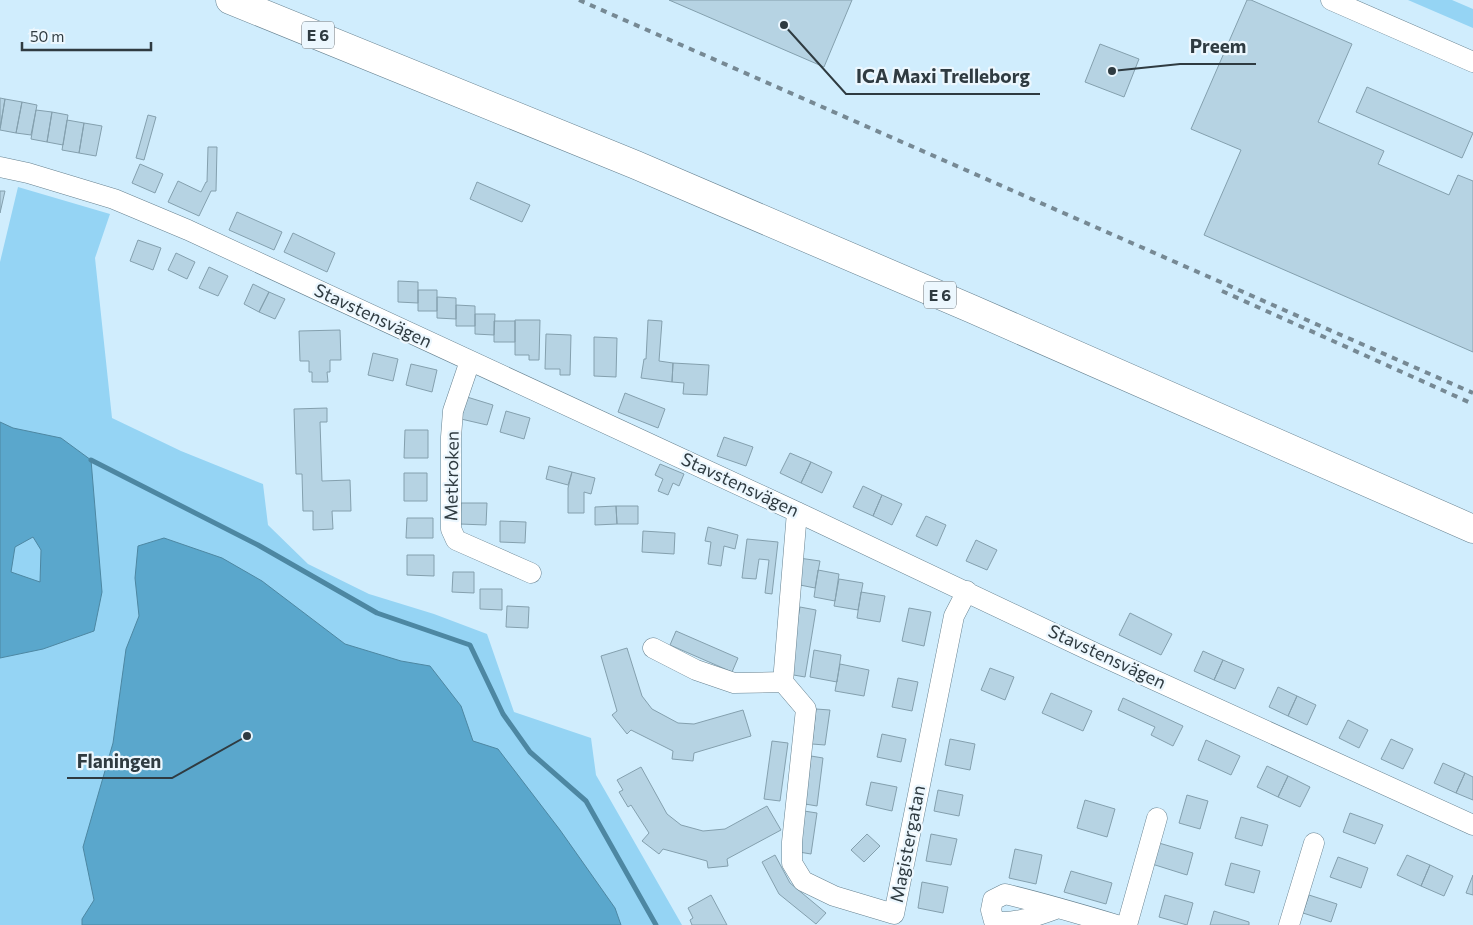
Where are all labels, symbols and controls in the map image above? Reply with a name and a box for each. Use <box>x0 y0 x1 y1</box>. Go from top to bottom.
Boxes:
scale bar <box>22 20 151 52</box>
road number: E 6 <box>302 22 334 48</box>
text: 50 m <box>30 27 64 45</box>
callout: Preem <box>1180 30 1256 64</box>
text: Preem <box>1190 34 1246 57</box>
callout: ICA Maxi Trelleborg <box>846 60 1040 94</box>
text: ICA Maxi Trelleborg <box>856 64 1031 87</box>
street label: Stavstensvägen <box>311 278 436 352</box>
road number: E 6 <box>924 282 956 308</box>
street label: Metkroken <box>439 431 463 521</box>
street label: Stavstensvägen <box>678 447 803 521</box>
street label: Stavstensvägen <box>1045 619 1170 693</box>
callout: Flaningen <box>67 744 172 778</box>
text: Flaningen <box>77 749 161 772</box>
street label: Magistergatan <box>885 783 929 904</box>

